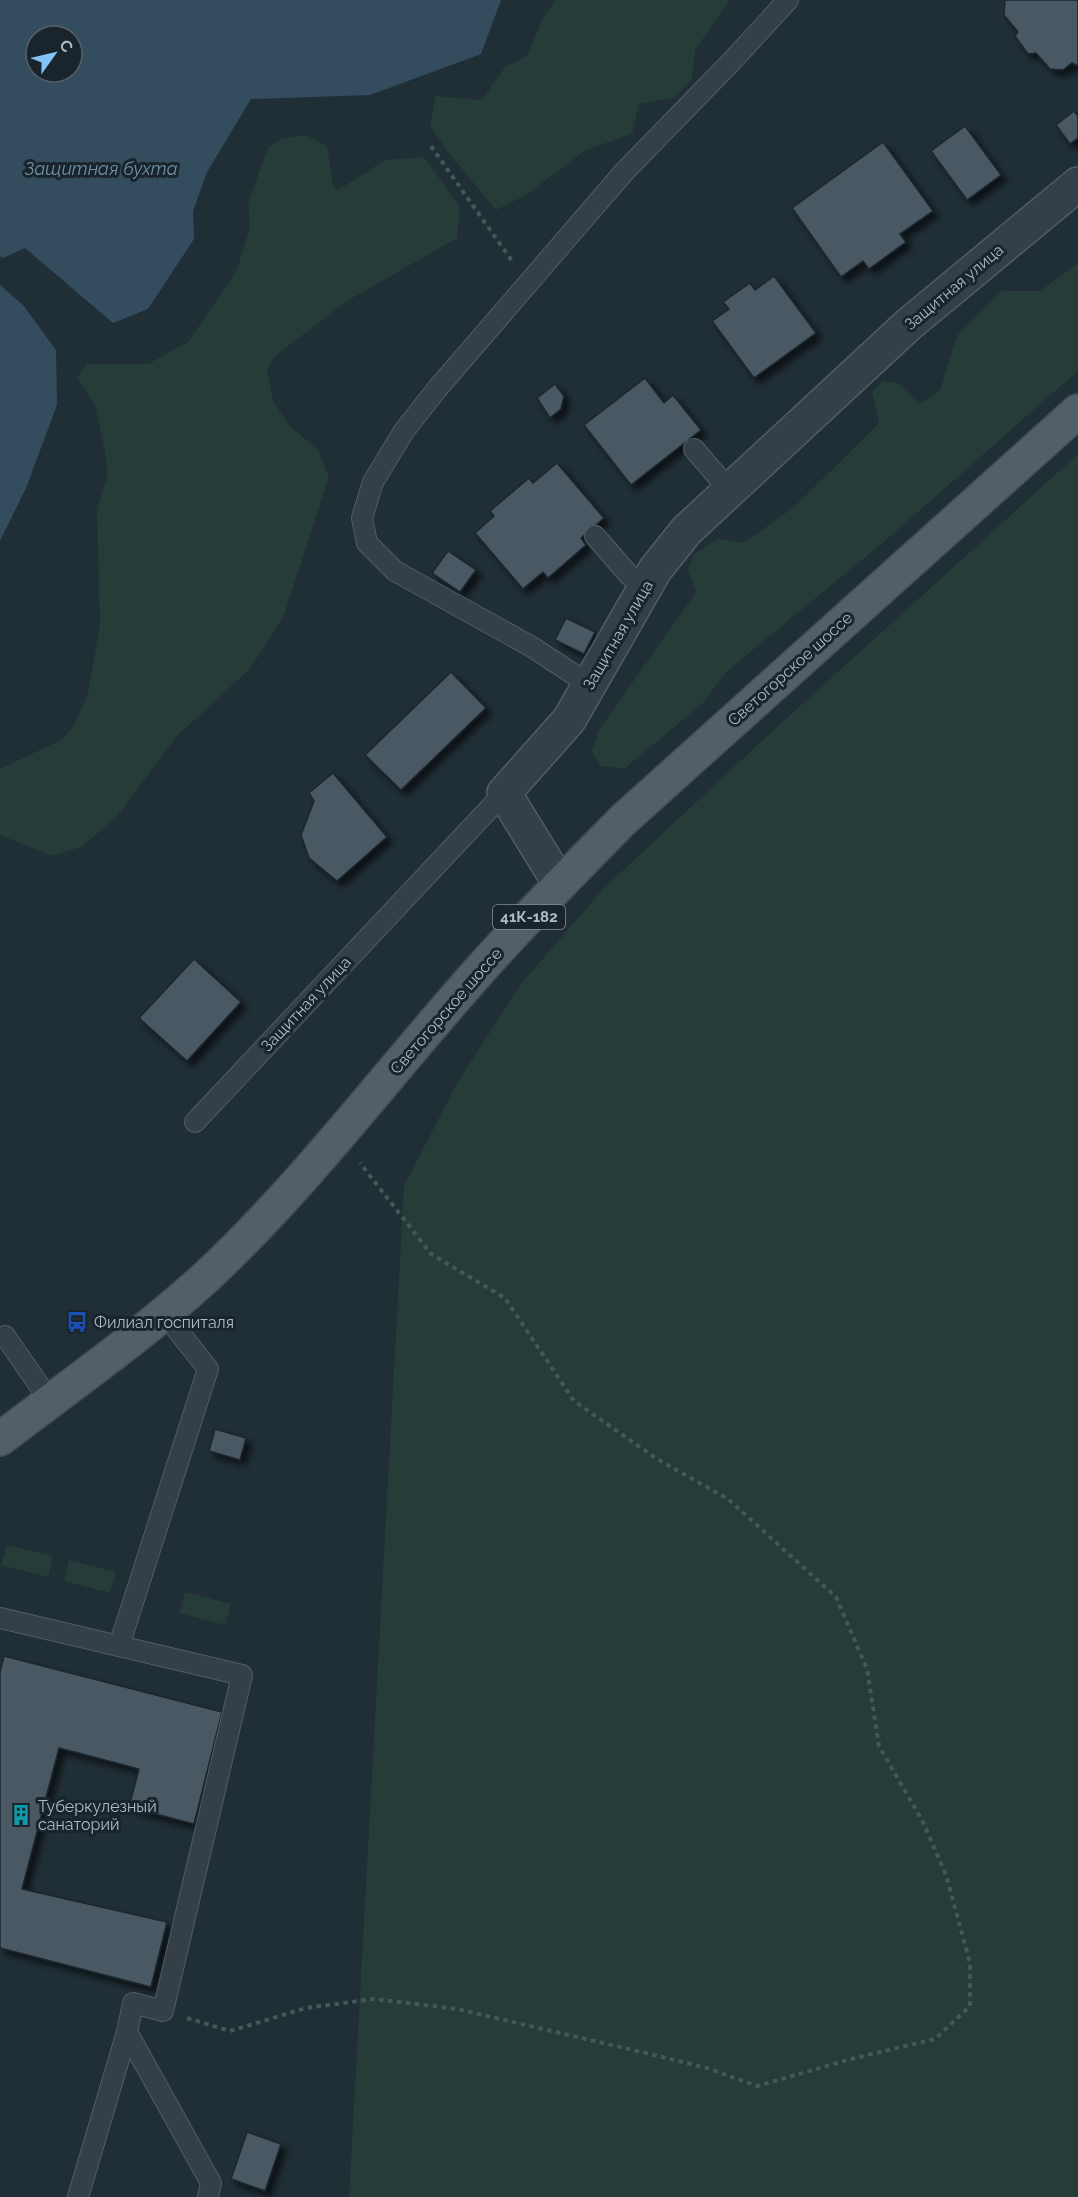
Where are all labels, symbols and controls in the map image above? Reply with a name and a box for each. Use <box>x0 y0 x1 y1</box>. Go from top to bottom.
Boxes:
north arrow <box>24 24 84 84</box>
text: С <box>55 36 77 56</box>
water label: Защитная бухта <box>25 158 178 179</box>
street label: Защитная улица <box>901 240 1007 334</box>
street label: Защитная улица <box>579 577 657 693</box>
street label: Светогорское шоссе <box>724 608 856 730</box>
road number: 41К-182 <box>493 905 565 929</box>
street label: Светогорское шоссе <box>386 944 506 1078</box>
street label: Защитная улица <box>257 953 355 1055</box>
bus stop icon: Филиал госпиталя <box>65 1310 89 1334</box>
place label: Филиал госпиталя <box>94 1313 234 1332</box>
place label: Туберкулезный санаторий <box>38 1797 157 1834</box>
building icon: Туберкулезный санаторий <box>9 1803 33 1827</box>

